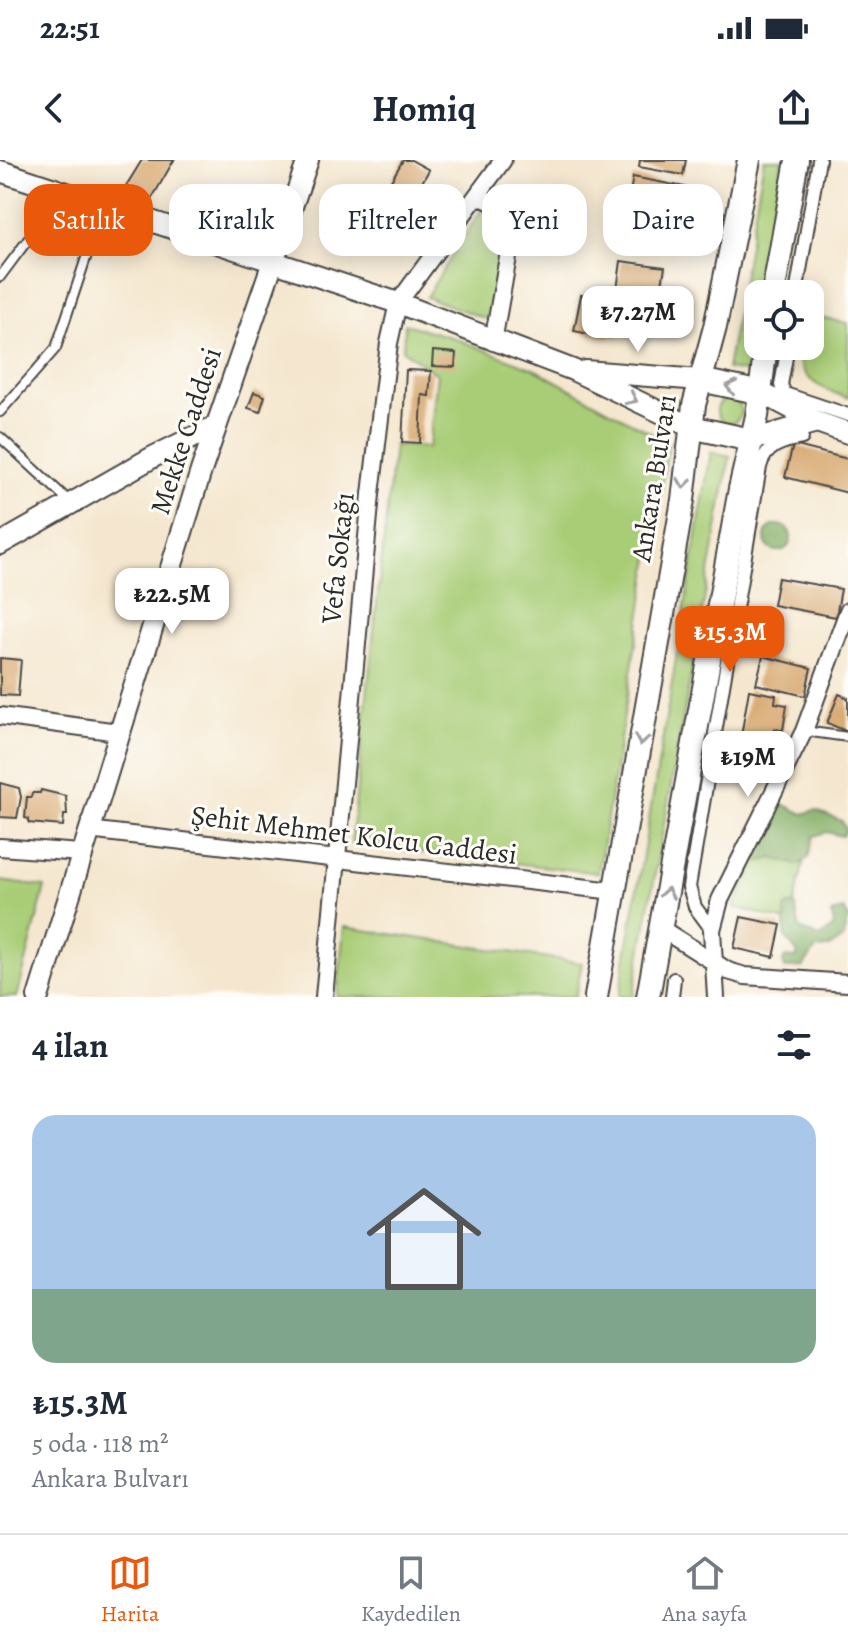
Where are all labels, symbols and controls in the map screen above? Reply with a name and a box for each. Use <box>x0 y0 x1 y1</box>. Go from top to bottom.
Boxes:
text: 22:51 <box>40 8 100 48</box>
text: Homiq <box>372 84 476 133</box>
icon: back <box>32 86 76 130</box>
icon: share <box>772 86 816 130</box>
chip: Satılık <box>24 184 153 256</box>
chip: Kiralık <box>169 184 303 256</box>
chip: Filtreler <box>319 184 466 256</box>
chip: Yeni <box>482 184 587 256</box>
chip: Daire <box>603 184 723 256</box>
map controls <box>744 280 824 360</box>
button: locate <box>744 280 824 360</box>
pin: ₺7.27M <box>573 286 703 354</box>
text: ₺7.27M <box>600 294 676 329</box>
street label: Mekke Caddesi <box>141 343 231 519</box>
one-way arrow <box>724 379 738 396</box>
one-way arrow <box>623 389 638 405</box>
street label: Ankara Bulvarı <box>622 392 686 565</box>
one-way arrow <box>676 477 693 490</box>
street label: Vefa Sokağı <box>312 491 364 626</box>
pin: ₺22.5M <box>107 568 237 636</box>
text: ₺22.5M <box>133 576 211 611</box>
pin: ₺15.3M <box>665 606 795 674</box>
text: ₺15.3M <box>693 614 767 649</box>
pin: ₺19M <box>701 731 795 799</box>
one-way arrow <box>633 733 650 746</box>
text: ₺19M <box>720 739 776 774</box>
street label: Şehit Mehmet Kolcu Caddesi <box>189 796 519 874</box>
one-way arrow <box>657 886 674 899</box>
text: 4 ilan <box>32 1022 108 1069</box>
icon: filters <box>772 1023 816 1067</box>
icon: home <box>352 1167 496 1311</box>
text: ₺15.3M <box>32 1379 128 1426</box>
text: 5 oda · 118 m² <box>32 1426 169 1461</box>
text: Ankara Bulvarı <box>32 1461 189 1496</box>
tab: Harita <box>101 1551 159 1629</box>
tab: Kaydedilen <box>361 1551 461 1629</box>
tab: Ana sayfa <box>662 1551 747 1629</box>

